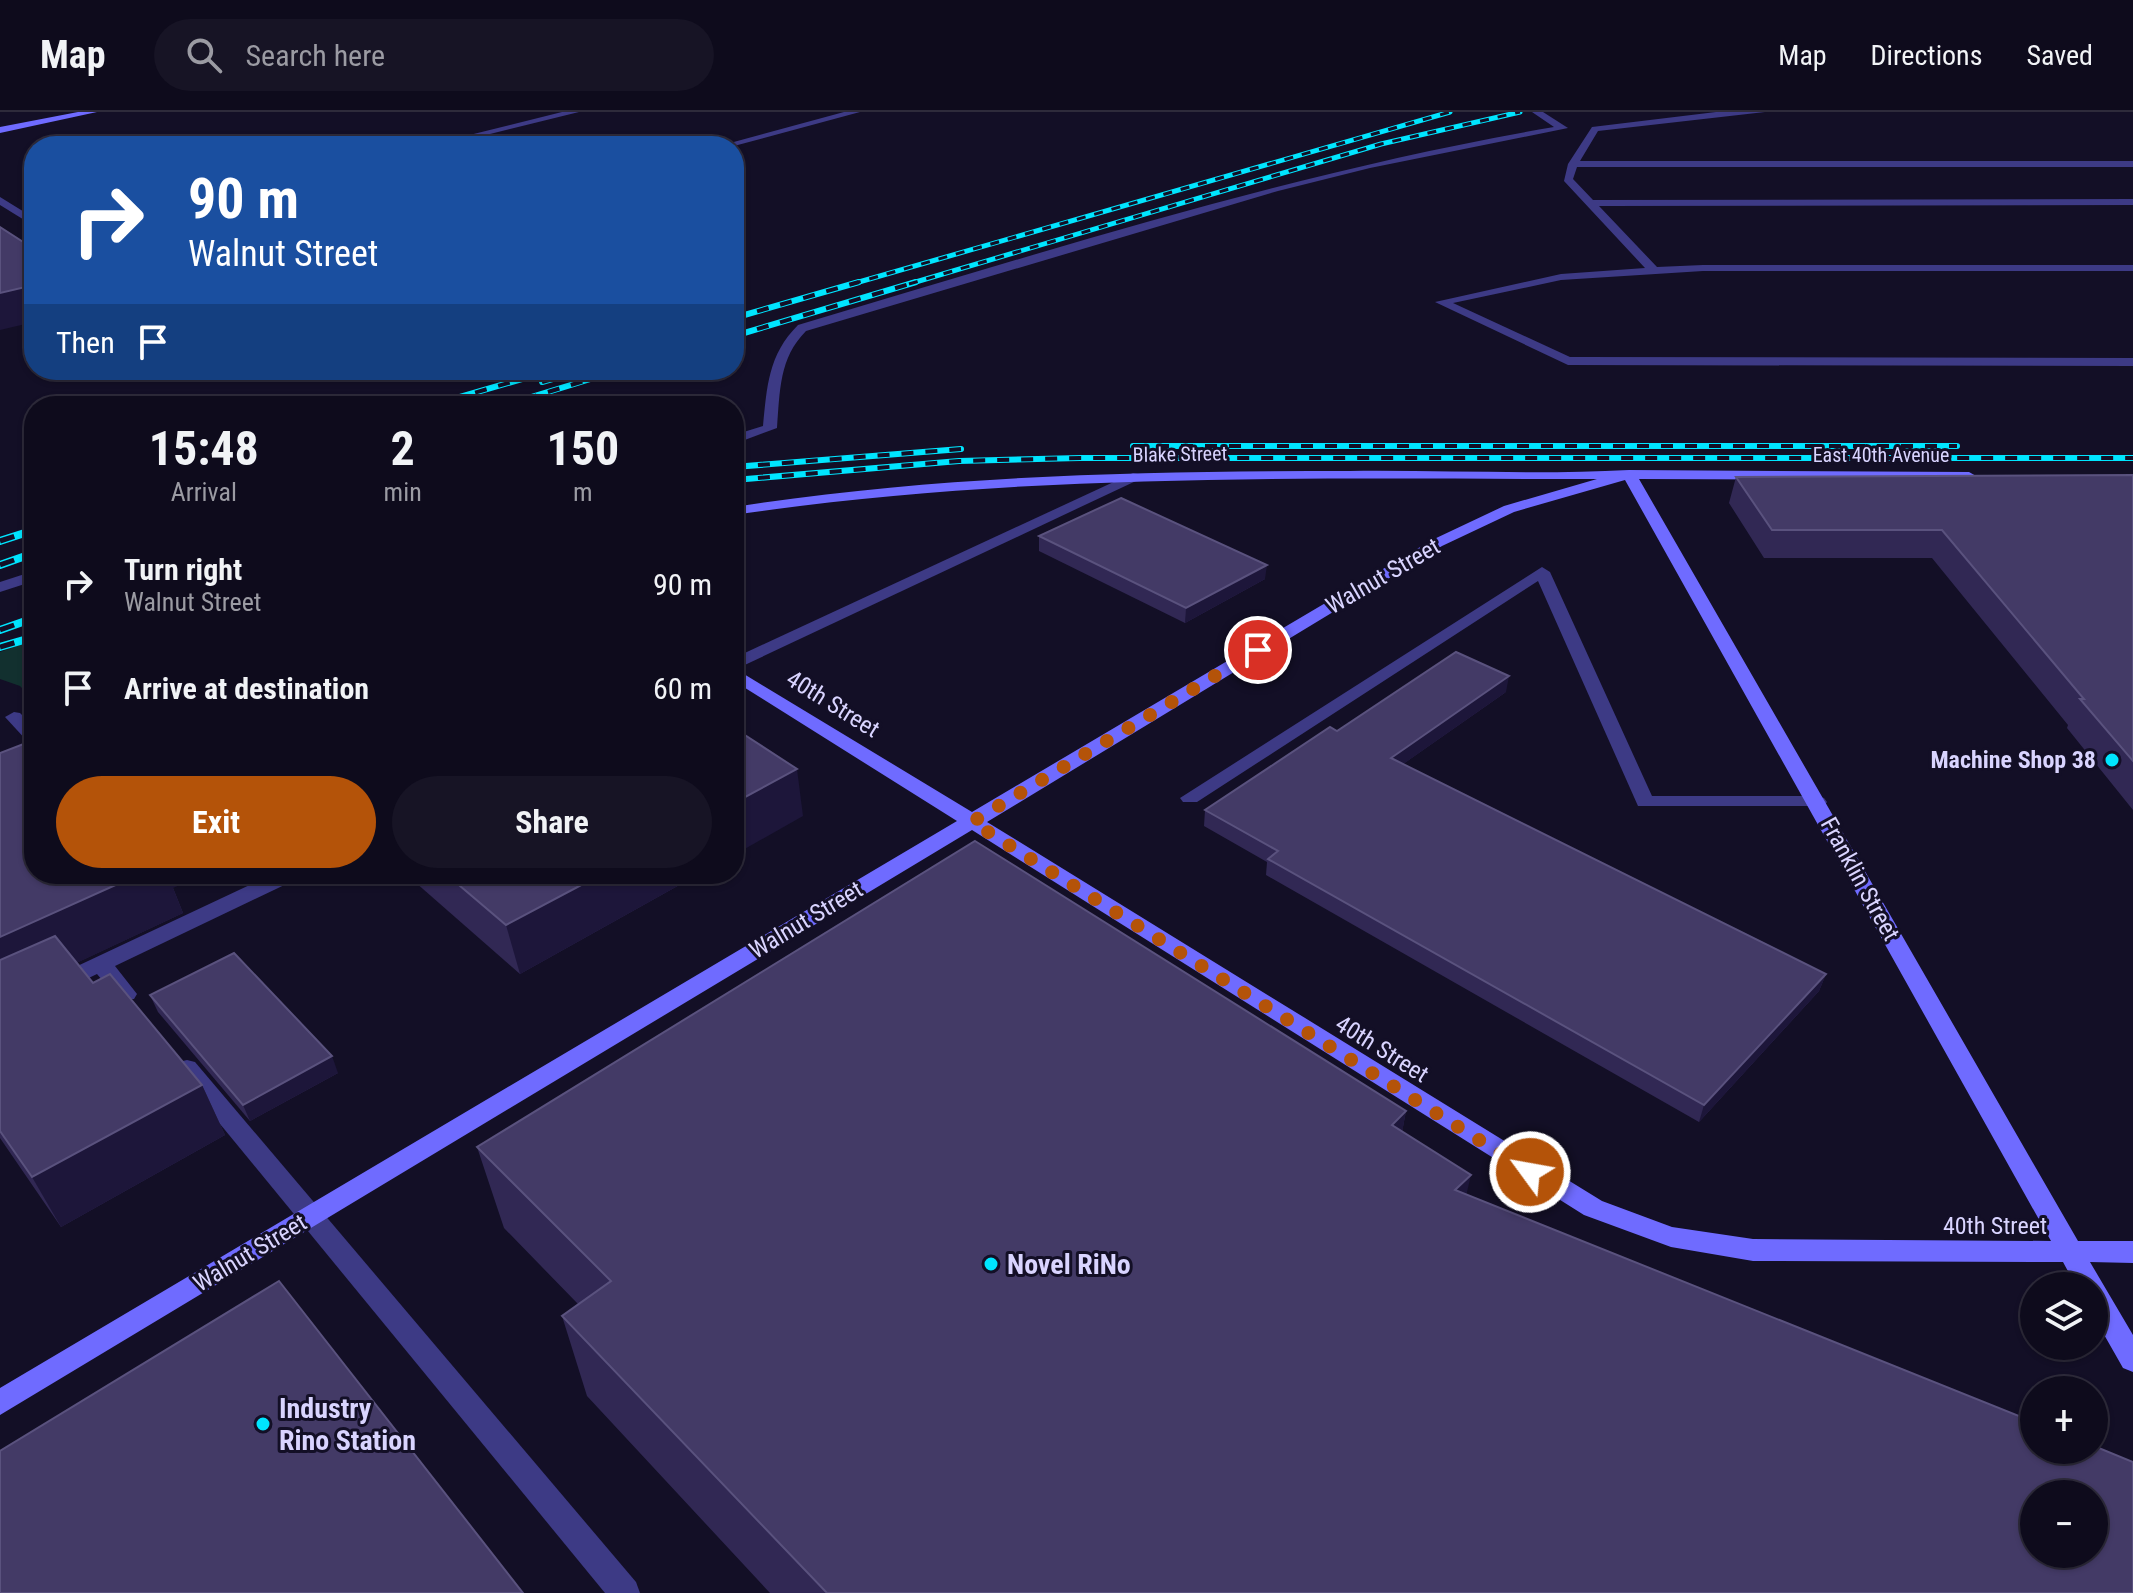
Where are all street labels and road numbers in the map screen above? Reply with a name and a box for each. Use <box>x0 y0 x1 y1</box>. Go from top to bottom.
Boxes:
street label: Blake Street <box>1132 441 1228 467</box>
street label: East 40th Avenue <box>1813 443 1949 467</box>
street label: Walnut Street <box>1321 532 1445 620</box>
street label: 40th Street <box>781 665 885 743</box>
street label: Franklin Street <box>1815 813 1905 945</box>
street label: Walnut Street <box>744 875 868 965</box>
street label: 40th Street <box>1330 1010 1434 1088</box>
street label: Walnut Street <box>188 1208 312 1298</box>
street label: 40th Street <box>1943 1212 2047 1240</box>

